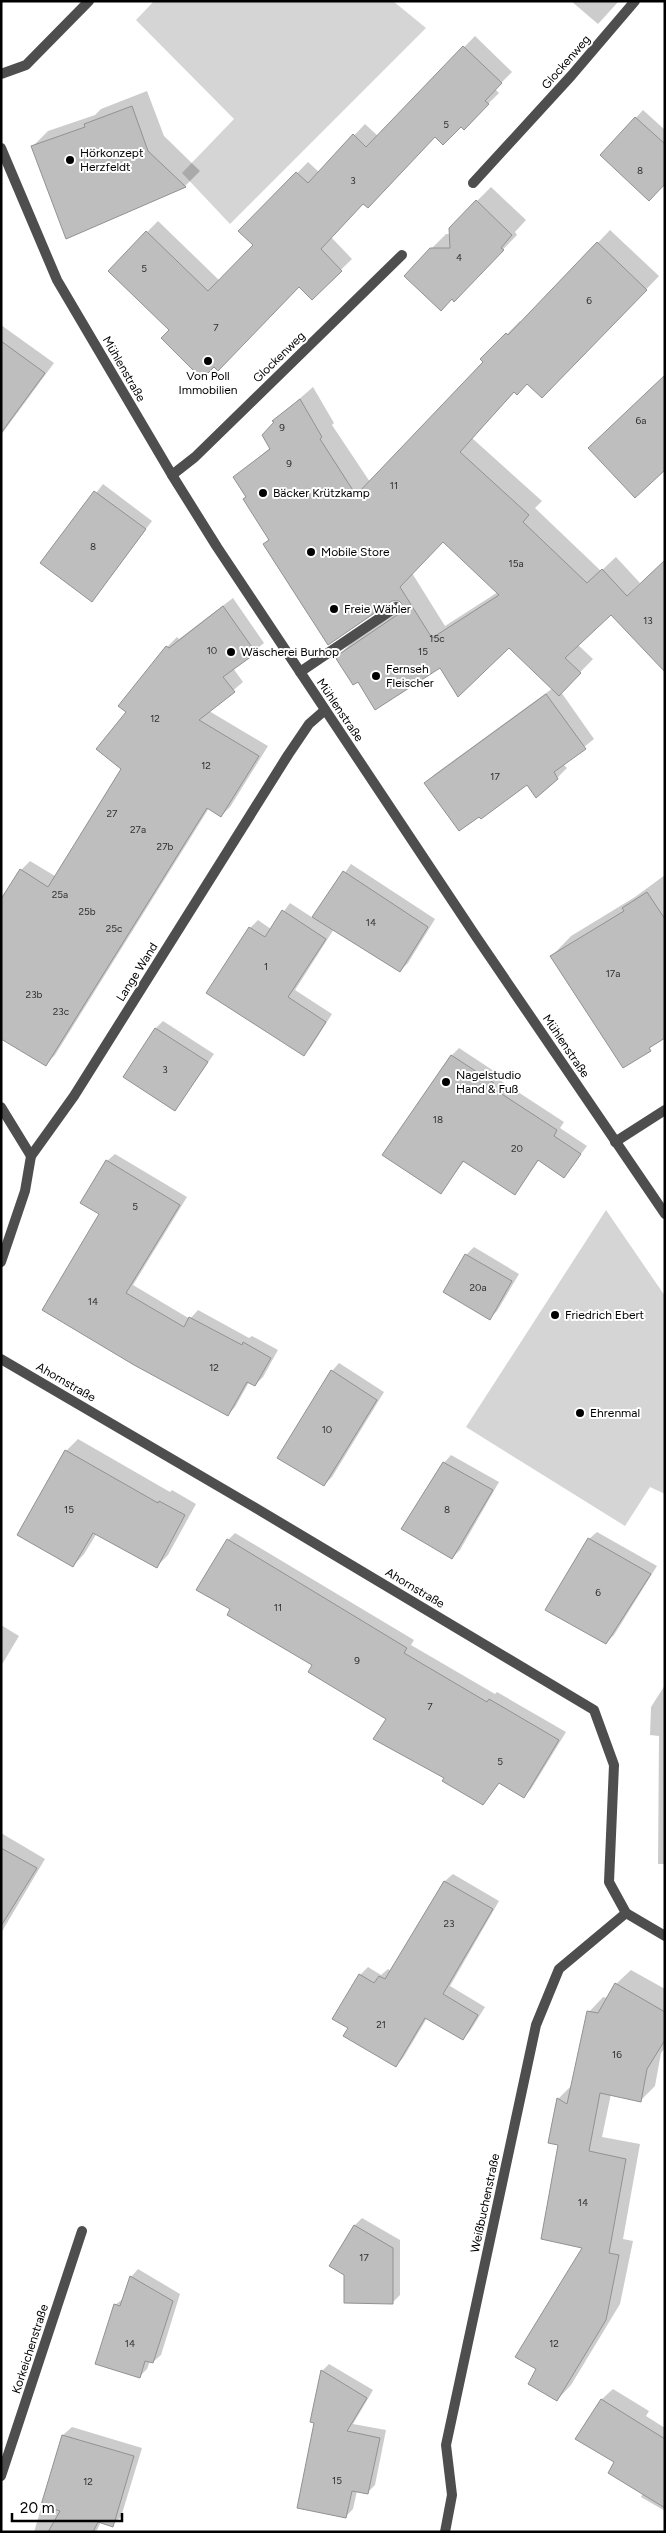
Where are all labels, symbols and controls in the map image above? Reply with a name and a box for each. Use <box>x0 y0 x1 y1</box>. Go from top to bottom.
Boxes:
street label: Glockenweg <box>539 32 593 92</box>
house number: 5 <box>443 118 449 131</box>
place label: Hörkonzept Herzfeldt <box>80 146 144 174</box>
marker: Hörkonzept Herzfeldt <box>64 154 76 166</box>
house number: 8 <box>637 164 643 177</box>
house number: 3 <box>350 174 356 187</box>
house number: 4 <box>456 251 462 264</box>
house number: 5 <box>141 262 147 275</box>
house number: 6 <box>586 294 592 307</box>
house number: 7 <box>213 321 219 334</box>
street label: Glockenweg <box>250 329 308 385</box>
street label: Mühlenstraße <box>100 334 149 405</box>
marker: Von Poll Immobilien <box>202 355 214 367</box>
place label: Von Poll Immobilien <box>178 369 238 397</box>
house number: 6a <box>636 414 646 427</box>
house number: 9 <box>279 421 285 434</box>
house number: 9 <box>286 457 292 470</box>
house number: 11 <box>390 479 398 492</box>
place label: Bäcker Krützkamp <box>273 486 370 500</box>
marker: Bäcker Krützkamp <box>257 487 269 499</box>
house number: 8 <box>90 540 96 553</box>
place label: Mobile Store <box>321 545 390 559</box>
marker: Mobile Store <box>305 546 317 558</box>
house number: 15a <box>509 557 523 570</box>
place label: Freie Wähler <box>344 602 411 616</box>
marker: Freie Wähler <box>328 603 340 615</box>
house number: 13 <box>643 614 653 627</box>
house number: 15c <box>429 632 445 645</box>
house number: 10 <box>207 644 217 657</box>
place label: Wäscherei Burhop <box>241 645 339 659</box>
house number: 15 <box>418 645 428 658</box>
marker: Wäscherei Burhop <box>225 646 237 658</box>
place label: Fernseh Fleischer <box>386 662 434 690</box>
marker: Fernseh Fleischer <box>370 670 382 682</box>
street label: Mühlenstraße <box>314 676 366 745</box>
house number: 12 <box>150 712 160 725</box>
house number: 12 <box>201 759 211 772</box>
house number: 17 <box>490 770 500 783</box>
house number: 27 <box>107 807 118 820</box>
house number: 27a <box>130 823 146 836</box>
house number: 27b <box>157 840 174 853</box>
house number: 25a <box>52 888 68 901</box>
house number: 25b <box>78 905 96 918</box>
house number: 14 <box>366 916 376 929</box>
house number: 25c <box>106 922 123 935</box>
street label: Lange Wand <box>113 940 161 1004</box>
house number: 1 <box>264 960 268 973</box>
house number: 17a <box>606 967 620 980</box>
house number: 23b <box>26 988 43 1001</box>
house number: 23c <box>53 1005 70 1018</box>
street label: Mühlenstraße <box>540 1012 592 1081</box>
house number: 3 <box>162 1063 168 1076</box>
place label: Nagelstudio Hand & Fuß <box>456 1068 521 1096</box>
marker: Nagelstudio Hand & Fuß <box>440 1076 452 1088</box>
house number: 18 <box>433 1113 443 1126</box>
house number: 20 <box>511 1142 523 1155</box>
house number: 5 <box>132 1200 138 1213</box>
house number: 20a <box>469 1281 487 1294</box>
house number: 14 <box>88 1295 98 1308</box>
place label: Friedrich Ebert <box>565 1308 645 1322</box>
marker: Friedrich Ebert <box>549 1309 561 1321</box>
street label: Ahornstraße <box>34 1359 99 1405</box>
house number: 12 <box>209 1361 219 1374</box>
place label: Ehrenmal <box>590 1406 640 1420</box>
marker: Ehrenmal <box>574 1407 586 1419</box>
house number: 10 <box>322 1423 332 1436</box>
house number: 15 <box>64 1503 74 1516</box>
house number: 8 <box>444 1503 450 1516</box>
street label: Ahornstraße <box>383 1565 447 1611</box>
house number: 6 <box>595 1586 601 1599</box>
house number: 11 <box>274 1601 282 1614</box>
house number: 9 <box>354 1654 360 1667</box>
house number: 7 <box>427 1700 433 1713</box>
house number: 5 <box>497 1755 503 1768</box>
house number: 23 <box>443 1917 455 1930</box>
house number: 21 <box>376 2018 386 2031</box>
house number: 16 <box>612 2048 622 2061</box>
street label: Weißbuchenstraße <box>468 2152 502 2254</box>
house number: 14 <box>578 2196 588 2209</box>
house number: 17 <box>359 2251 369 2264</box>
street label: Korkeichenstraße <box>9 2302 51 2396</box>
house number: 14 <box>125 2337 135 2350</box>
house number: 12 <box>549 2337 559 2350</box>
house number: 15 <box>332 2474 342 2487</box>
house number: 12 <box>83 2475 93 2488</box>
scale bar <box>12 2490 122 2522</box>
text: 20 m <box>20 2499 54 2517</box>

